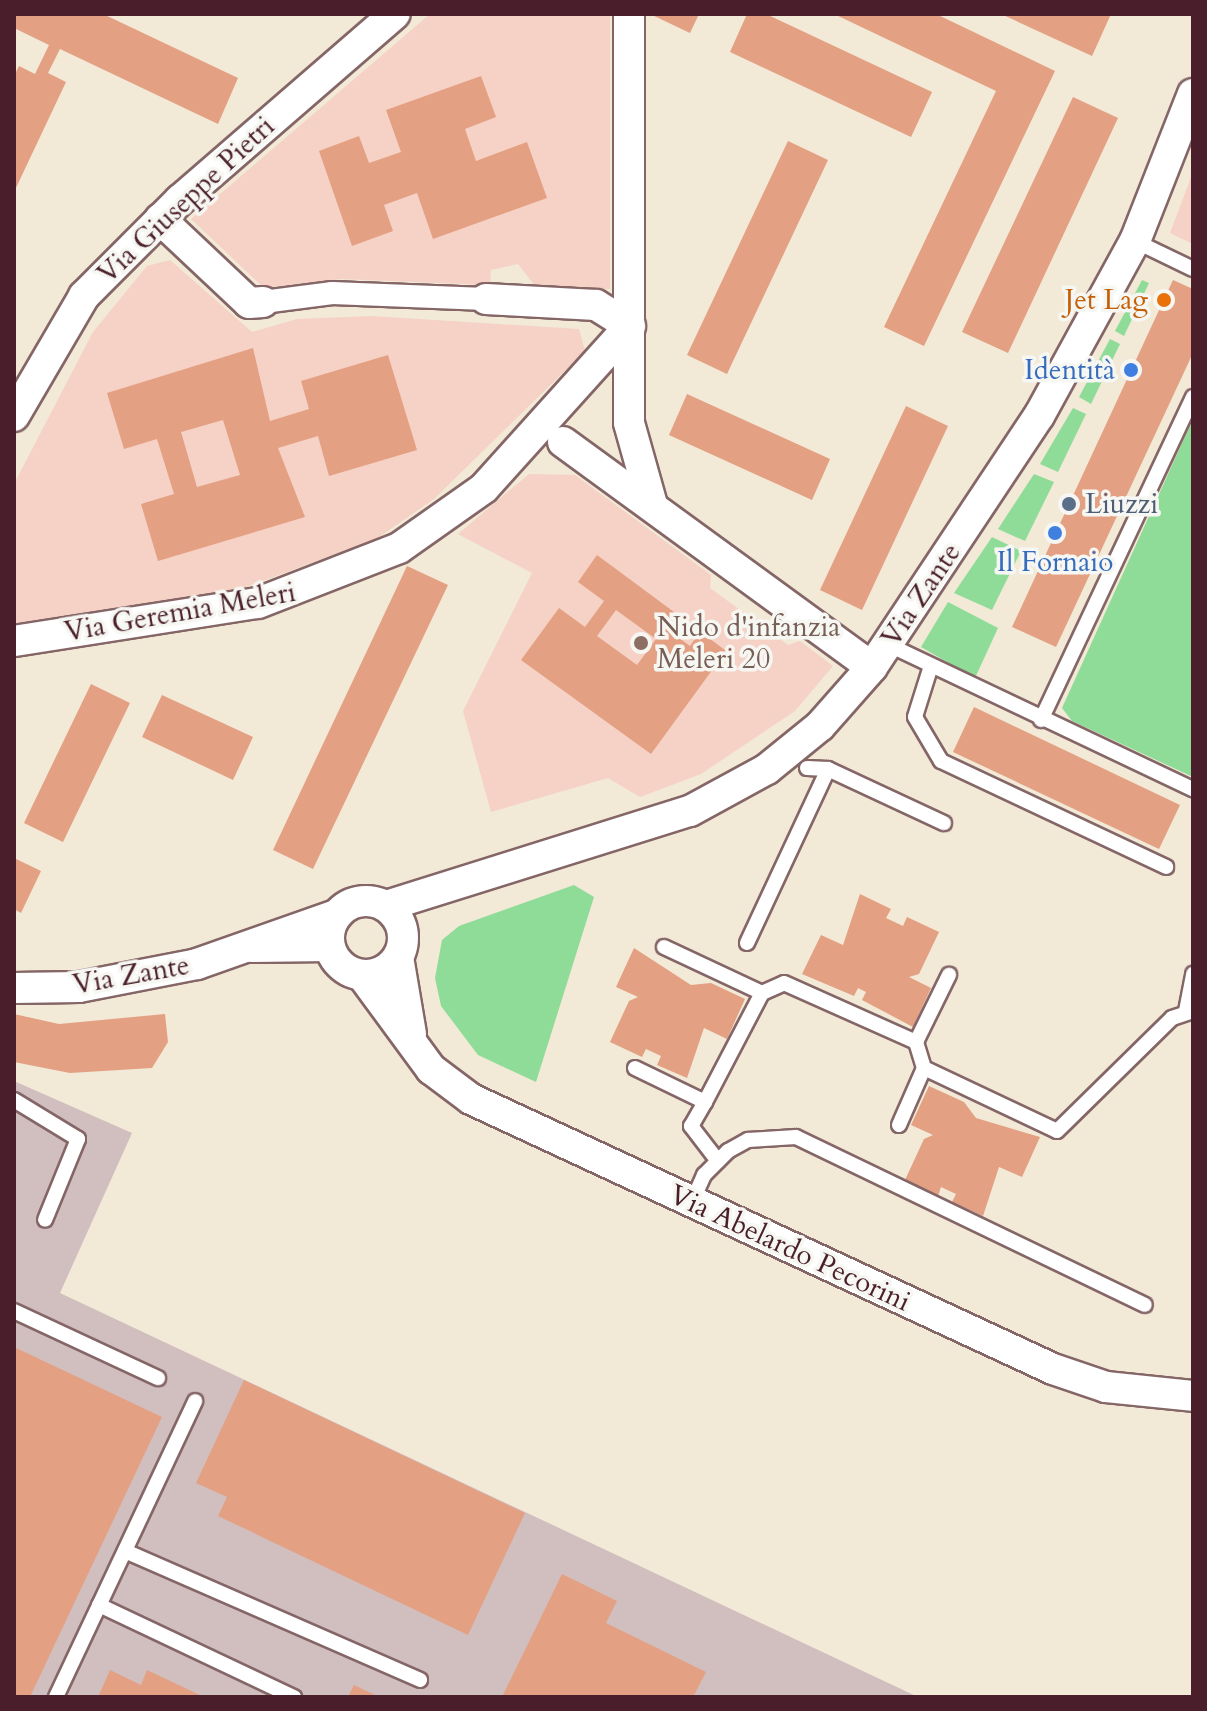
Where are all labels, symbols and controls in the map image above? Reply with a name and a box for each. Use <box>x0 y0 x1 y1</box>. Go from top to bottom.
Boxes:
street label: Via Giuseppe Pietri <box>91 109 281 291</box>
place label: Jet Lag <box>1065 283 1148 317</box>
marker: Jet Lag <box>1155 291 1173 309</box>
place label: Identità <box>1024 353 1115 387</box>
marker: Identità <box>1122 361 1140 379</box>
place label: Liuzzi <box>1085 487 1158 521</box>
marker: Liuzzi <box>1060 495 1078 513</box>
marker: Il Fornaio <box>1046 524 1064 542</box>
street label: Via Zante <box>874 537 968 653</box>
place label: Il Fornaio <box>997 545 1113 579</box>
street label: Via Geremia Meleri <box>62 575 298 649</box>
place label: Nido d'infanzia Meleri 20 <box>657 610 840 676</box>
marker: Nido d'infanzia Meleri 20 <box>632 634 650 652</box>
street label: Via Zante <box>70 948 192 1002</box>
street label: Via Abelardo Pecorini <box>664 1177 916 1319</box>

